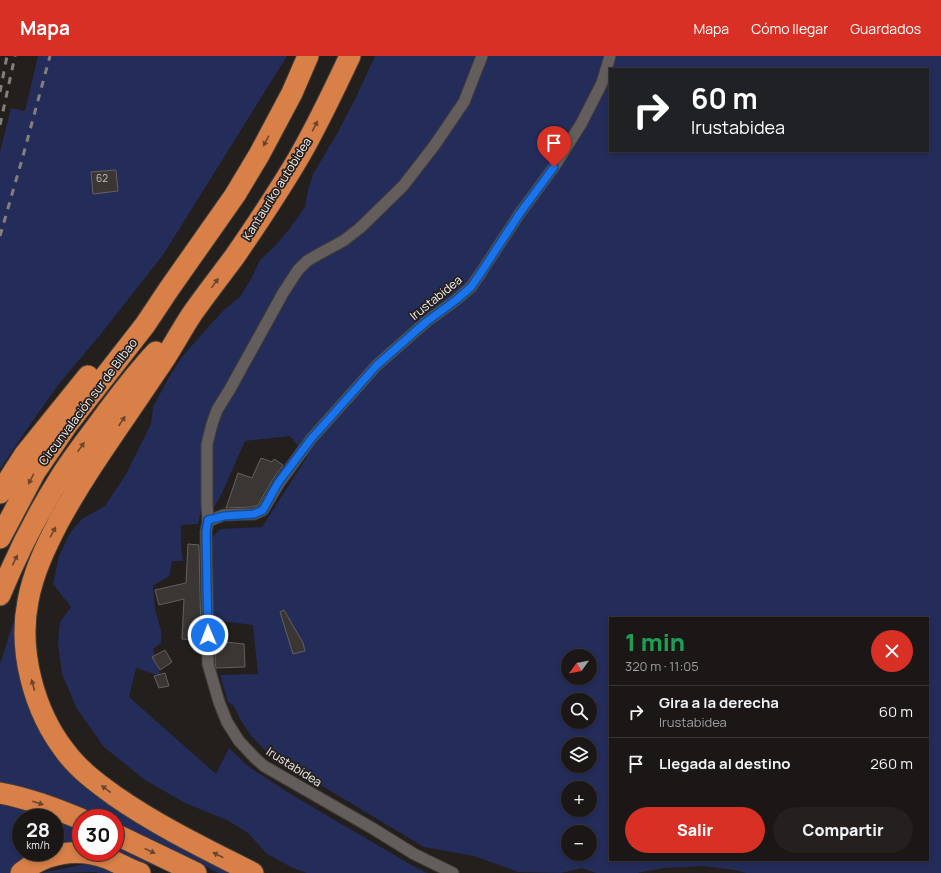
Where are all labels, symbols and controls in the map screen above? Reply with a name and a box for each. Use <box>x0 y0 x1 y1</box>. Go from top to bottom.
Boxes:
text: Mapa <box>20 15 70 41</box>
text: Mapa <box>694 19 729 38</box>
text: Cómo llegar <box>751 19 828 38</box>
text: Guardados <box>850 19 921 38</box>
text: 60 m <box>691 79 758 117</box>
icon: right <box>625 84 677 136</box>
text: Irustabidea <box>691 115 785 139</box>
one-way arrow <box>312 121 318 132</box>
pin <box>537 126 571 167</box>
icon: arrive <box>543 132 565 154</box>
street label: Kantauriko autobidea <box>238 134 315 243</box>
one-way arrow <box>263 135 269 147</box>
house number: 62 <box>96 171 108 185</box>
street label: Irustabidea <box>406 271 465 324</box>
one-way arrow <box>211 277 219 288</box>
street label: Circunvalación sur de Bilbao <box>34 335 141 469</box>
one-way arrow <box>118 416 126 427</box>
one-way arrow <box>77 442 85 453</box>
one-way arrow <box>28 473 35 485</box>
one-way arrow <box>50 526 57 537</box>
one-way arrow <box>12 554 18 565</box>
position arrow <box>187 614 229 656</box>
text: 1 min <box>625 625 685 658</box>
button: close <box>871 630 913 672</box>
north arrow <box>561 649 597 685</box>
map controls <box>561 649 597 861</box>
text: 320 m · 11:05 <box>625 657 699 675</box>
one-way arrow <box>30 679 36 691</box>
text: Gira a la derecha <box>659 692 779 713</box>
button: search <box>561 693 597 729</box>
icon: right <box>625 701 647 723</box>
text: 60 m <box>879 701 913 722</box>
text: Irustabidea <box>659 713 727 731</box>
button: layers <box>561 737 597 773</box>
street label: Irustabidea <box>263 743 325 790</box>
icon: arrive <box>625 753 647 775</box>
text: Llegada al destino <box>659 753 791 774</box>
text: 260 m <box>870 753 913 774</box>
button: + <box>561 781 597 817</box>
one-way arrow <box>101 785 111 793</box>
one-way arrow <box>32 800 44 806</box>
button: Salir <box>625 807 765 853</box>
button: Compartir <box>773 807 913 853</box>
speed limit sign: 30 <box>72 809 124 861</box>
text: 28 <box>26 816 50 843</box>
button: − <box>561 825 597 861</box>
text: km/h <box>26 838 50 852</box>
one-way arrow <box>144 848 156 854</box>
one-way arrow <box>212 852 224 858</box>

